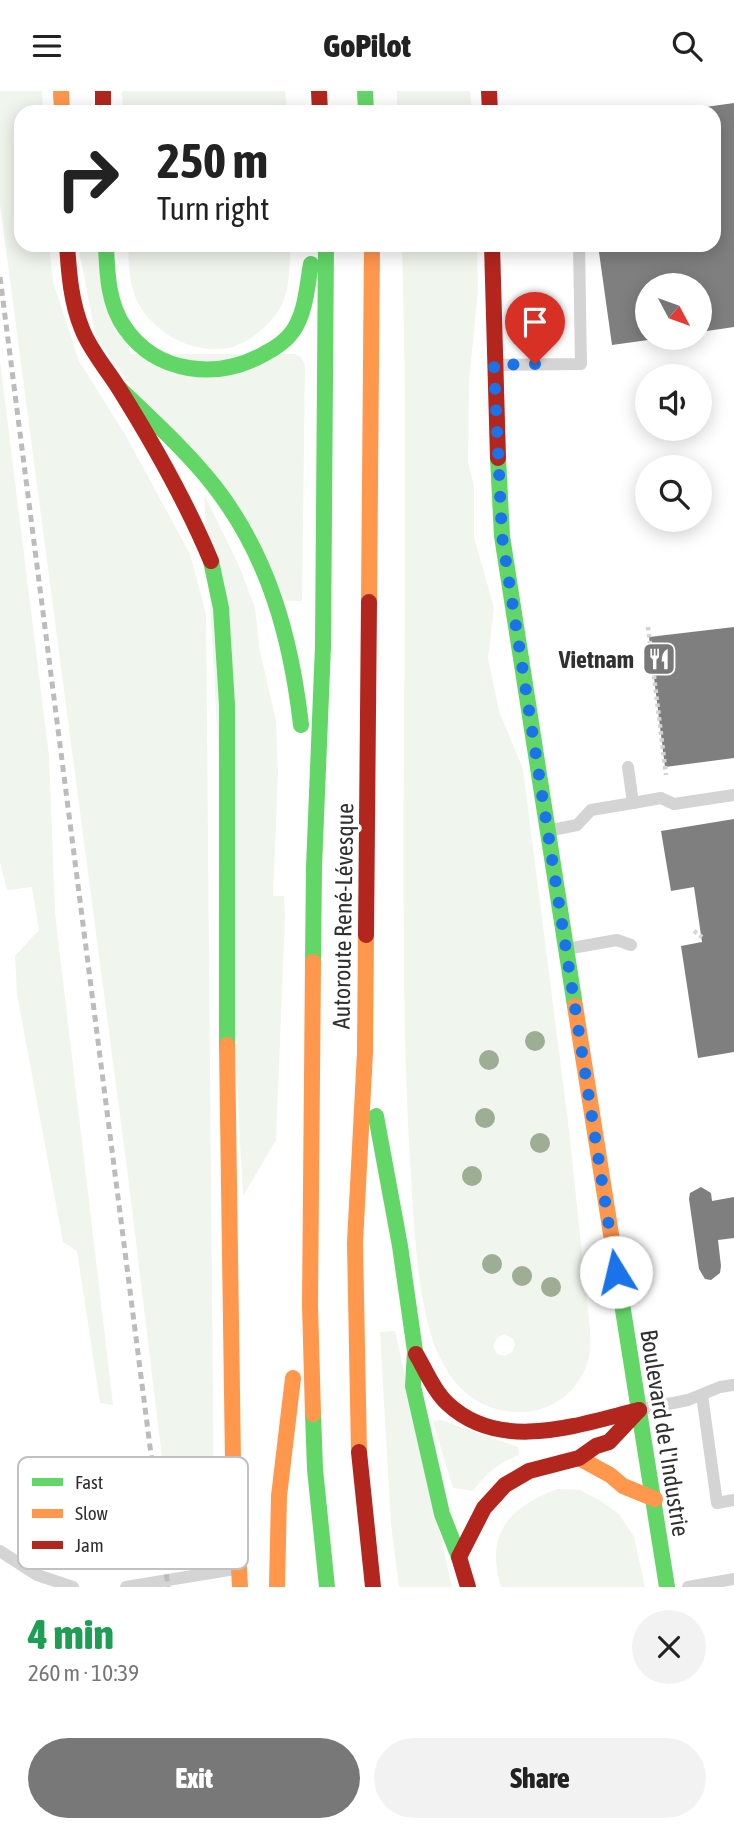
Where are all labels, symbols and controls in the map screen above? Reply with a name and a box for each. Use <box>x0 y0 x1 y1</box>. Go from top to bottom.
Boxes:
icon: menu <box>28 27 66 65</box>
text: GoPilot <box>323 27 411 64</box>
icon: search <box>668 27 706 65</box>
text: 250 m <box>157 132 268 188</box>
icon: right <box>42 133 133 224</box>
text: Turn right <box>157 190 270 227</box>
north arrow <box>635 273 712 350</box>
map controls <box>635 273 712 532</box>
pin <box>505 292 565 364</box>
icon: arrive <box>516 303 554 341</box>
button: sound <box>635 364 712 441</box>
button: search <box>635 455 712 532</box>
restaurant icon: Vietnam <box>640 640 678 678</box>
place label: Vietnam <box>558 646 634 673</box>
street label: Autoroute René-Lévesque <box>328 803 358 1029</box>
position arrow <box>579 1235 653 1309</box>
street label: Boulevard de l'Industrie <box>635 1328 695 1538</box>
legend <box>18 1457 248 1569</box>
text: Fast <box>75 1471 103 1493</box>
text: Slow <box>75 1502 109 1524</box>
text: Jam <box>75 1534 104 1556</box>
text: 4 min <box>28 1610 114 1658</box>
button: close <box>632 1610 706 1684</box>
text: 260 m · 10:39 <box>28 1660 139 1686</box>
button: Exit <box>28 1738 360 1818</box>
button: Share <box>374 1738 706 1818</box>

